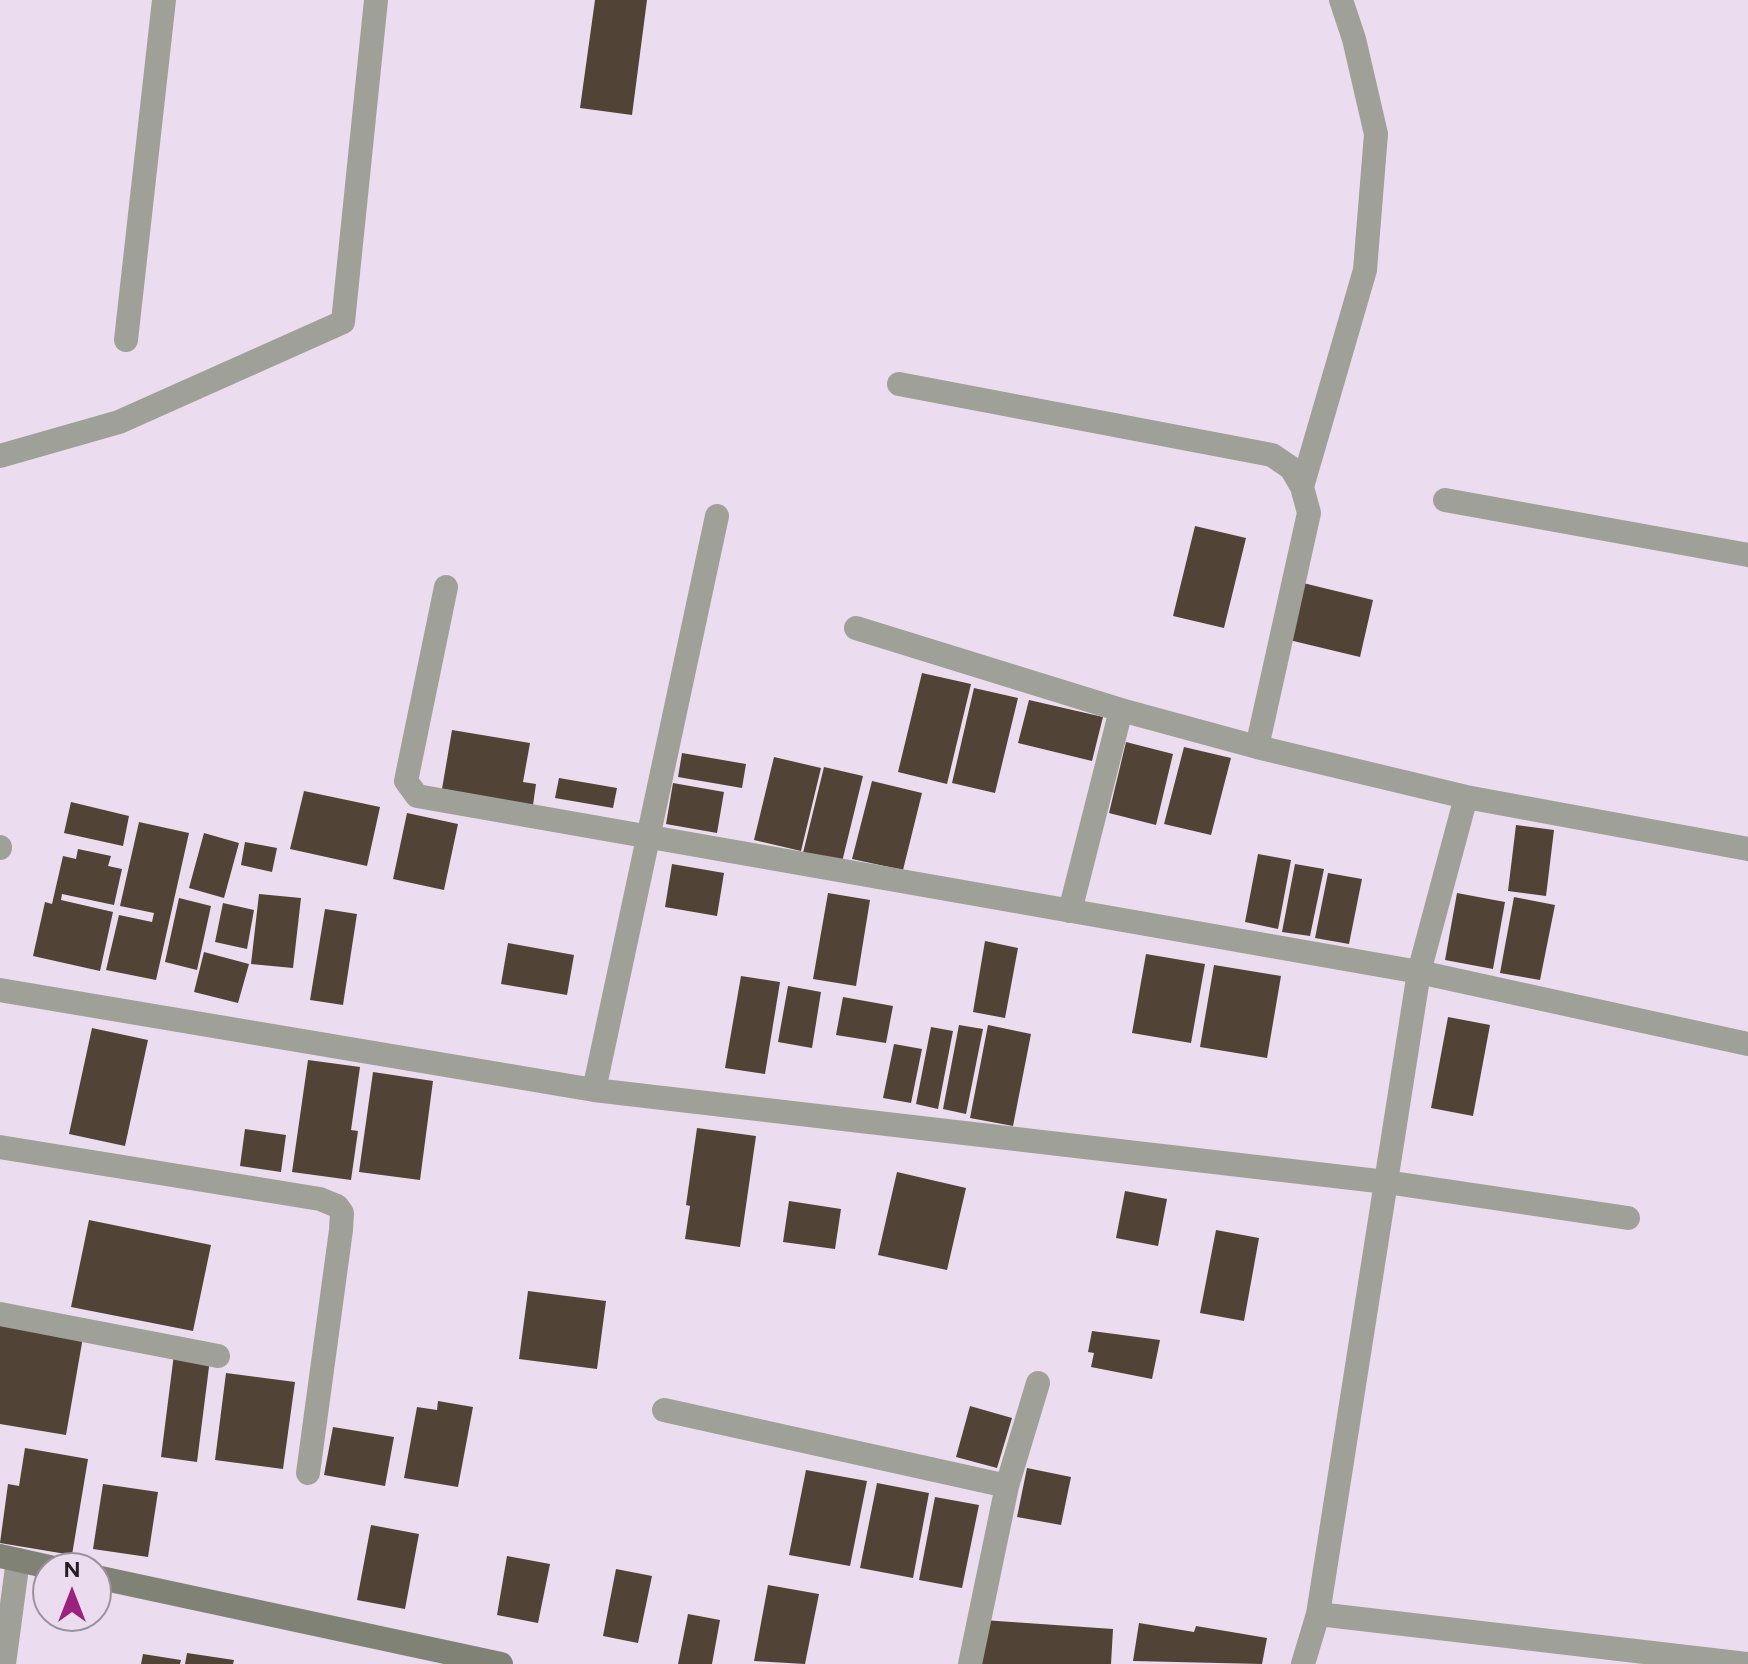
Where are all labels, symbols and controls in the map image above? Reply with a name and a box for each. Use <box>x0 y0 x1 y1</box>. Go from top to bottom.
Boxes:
north arrow <box>32 1552 112 1632</box>
text: N <box>63 1556 81 1583</box>

